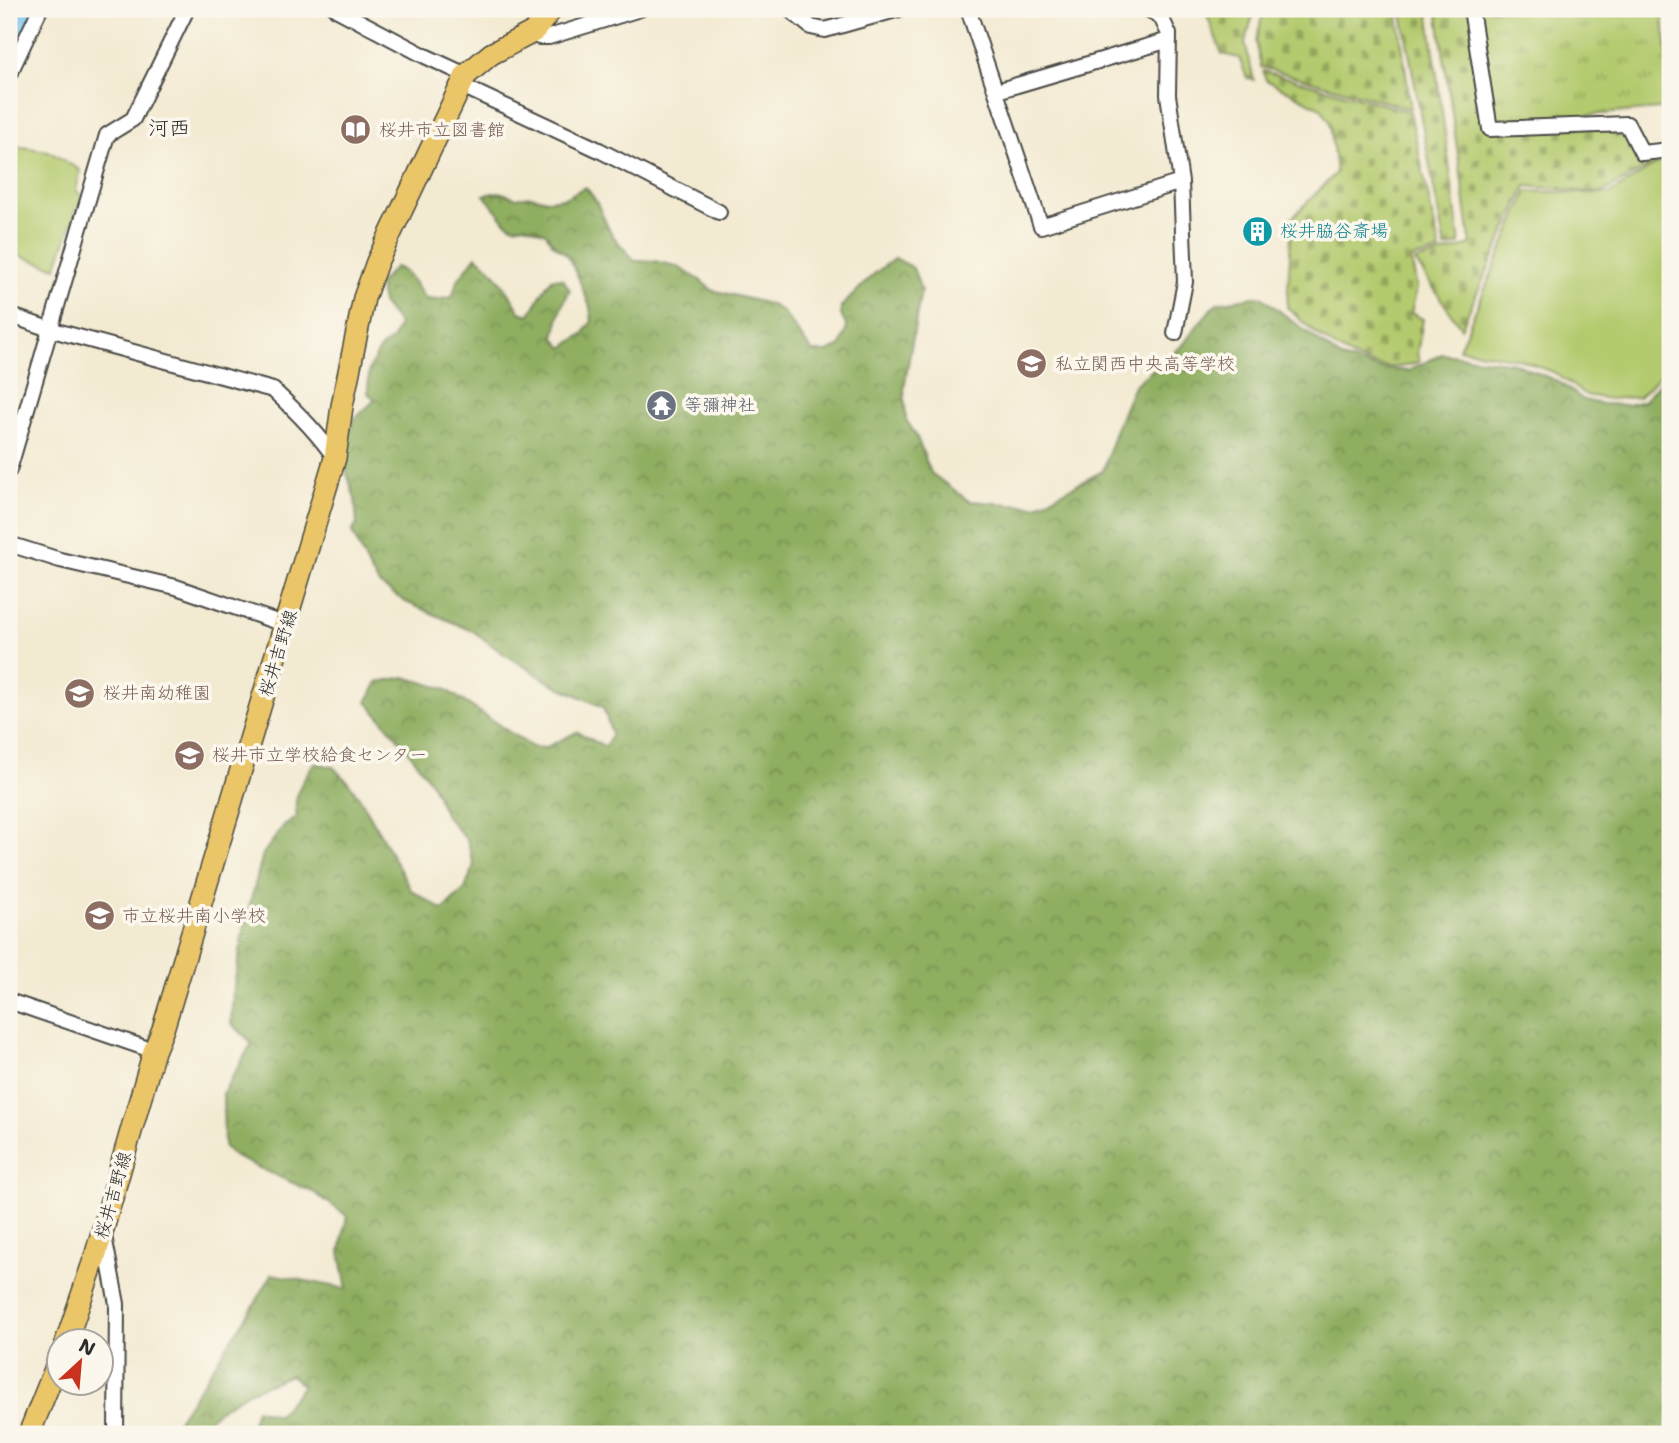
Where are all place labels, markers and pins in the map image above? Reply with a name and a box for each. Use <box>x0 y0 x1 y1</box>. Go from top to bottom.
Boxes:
library icon: 桜井市立図書館 <box>339 113 373 147</box>
place label: 桜井市立図書館 <box>379 118 505 142</box>
building icon: 桜井脇谷斎場 <box>1240 214 1274 248</box>
place label: 桜井脇谷斎場 <box>1280 219 1388 243</box>
school or university icon: 私立関西中央高等学校 <box>1015 347 1049 381</box>
place label: 私立関西中央高等学校 <box>1055 352 1235 376</box>
temple icon: 等彌神社 <box>644 388 678 422</box>
place label: 等彌神社 <box>684 393 756 417</box>
school or university icon: 桜井南幼稚園 <box>63 676 97 710</box>
place label: 桜井南幼稚園 <box>103 681 211 705</box>
school or university icon: 桜井市立学校給食センター <box>172 738 206 772</box>
place label: 桜井市立学校給食センター <box>212 743 427 767</box>
school or university icon: 市立桜井南小学校 <box>82 899 116 933</box>
place label: 市立桜井南小学校 <box>122 904 266 928</box>

